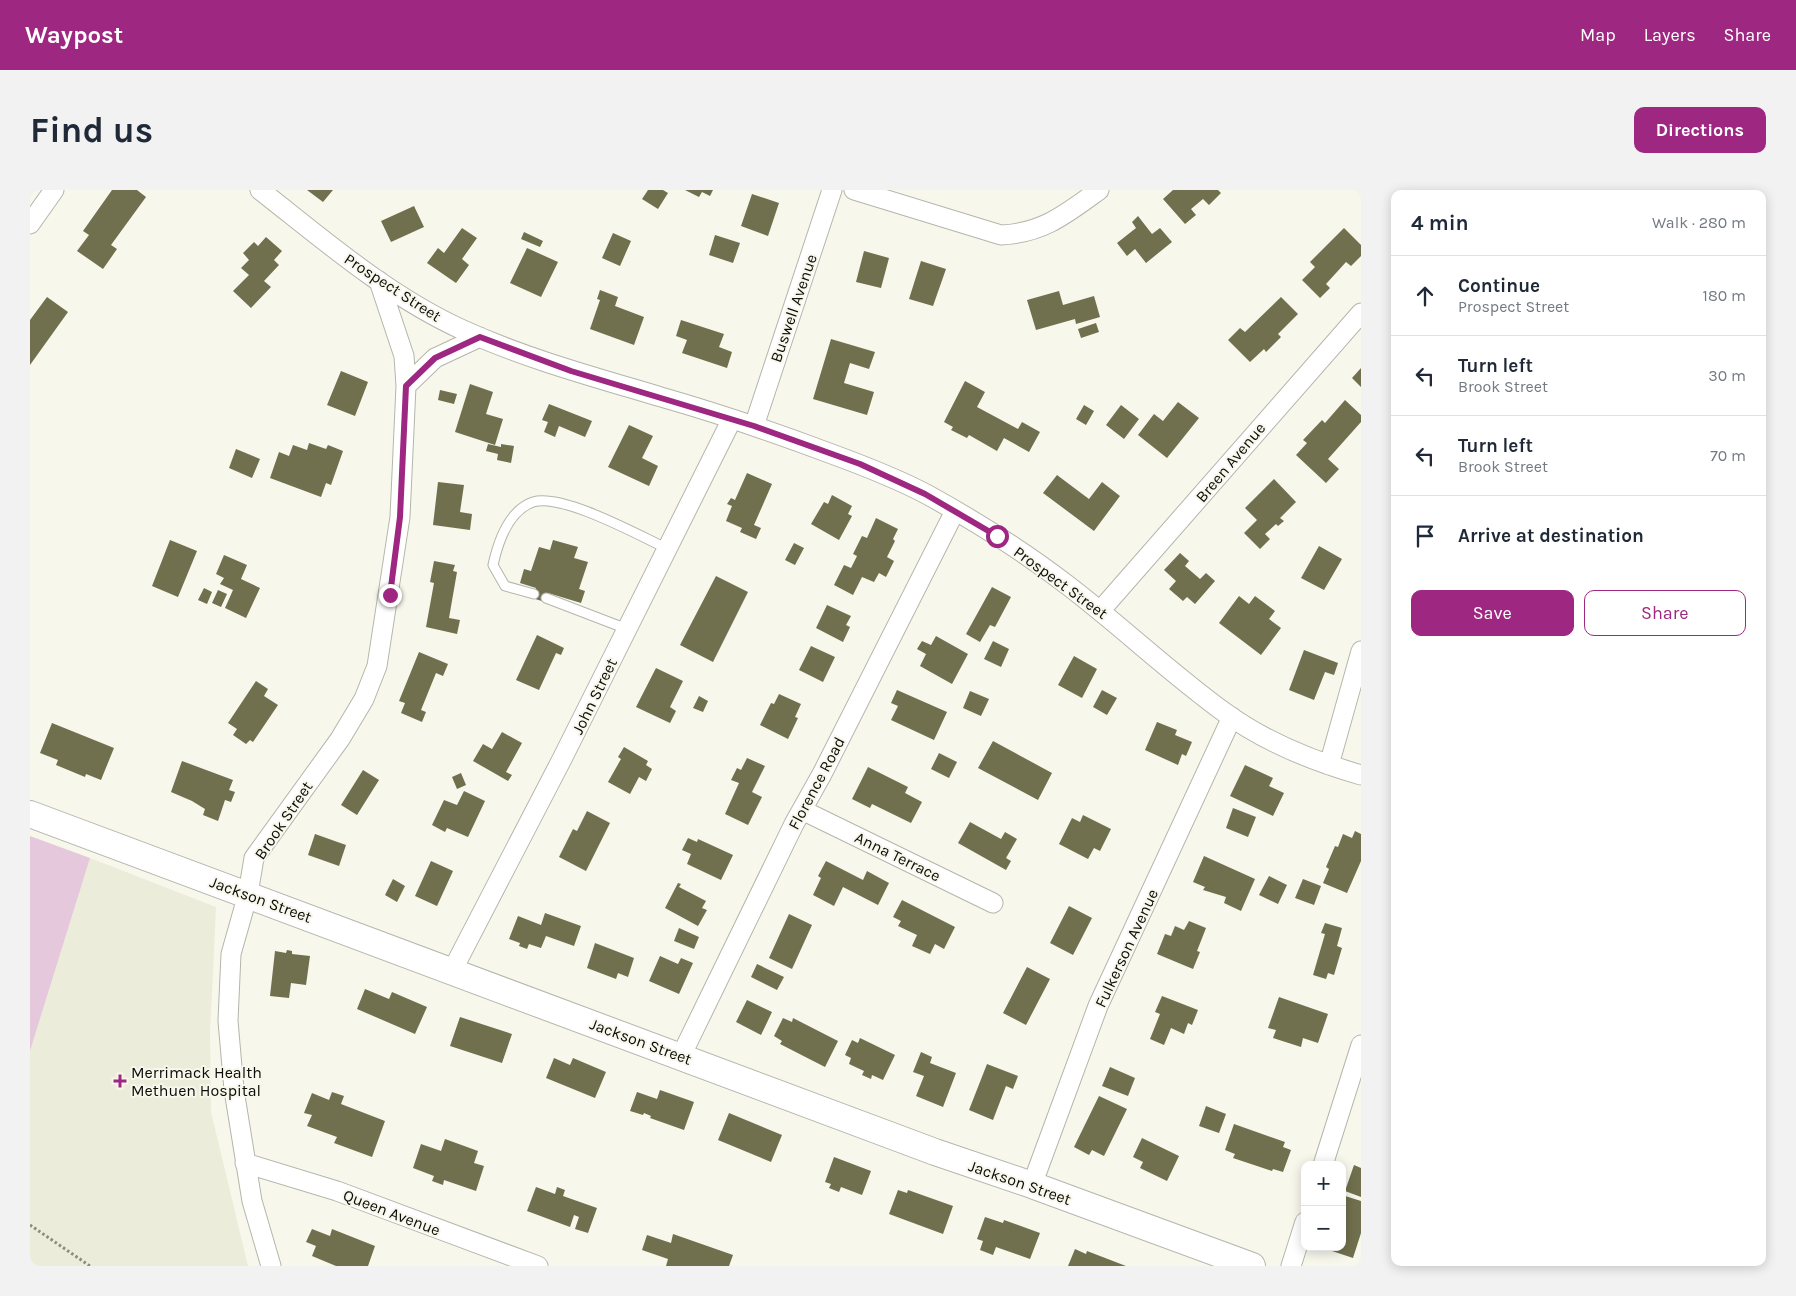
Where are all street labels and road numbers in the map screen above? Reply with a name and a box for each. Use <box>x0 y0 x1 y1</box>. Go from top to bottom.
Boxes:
street label: Prospect Street <box>341 249 445 326</box>
street label: Buswell Avenue <box>766 252 821 365</box>
street label: Breen Avenue <box>1192 419 1269 506</box>
street label: Prospect Street <box>1010 542 1111 623</box>
street label: John Street <box>568 655 621 737</box>
street label: Florence Road <box>784 734 849 833</box>
street label: Brook Street <box>250 778 316 863</box>
street label: Anna Terrace <box>852 828 944 885</box>
street label: Jackson Street <box>207 872 314 927</box>
street label: Fulkerson Avenue <box>1091 886 1162 1010</box>
street label: Jackson Street <box>587 1014 694 1069</box>
street label: Jackson Street <box>966 1156 1074 1209</box>
street label: Queen Avenue <box>340 1185 443 1240</box>

